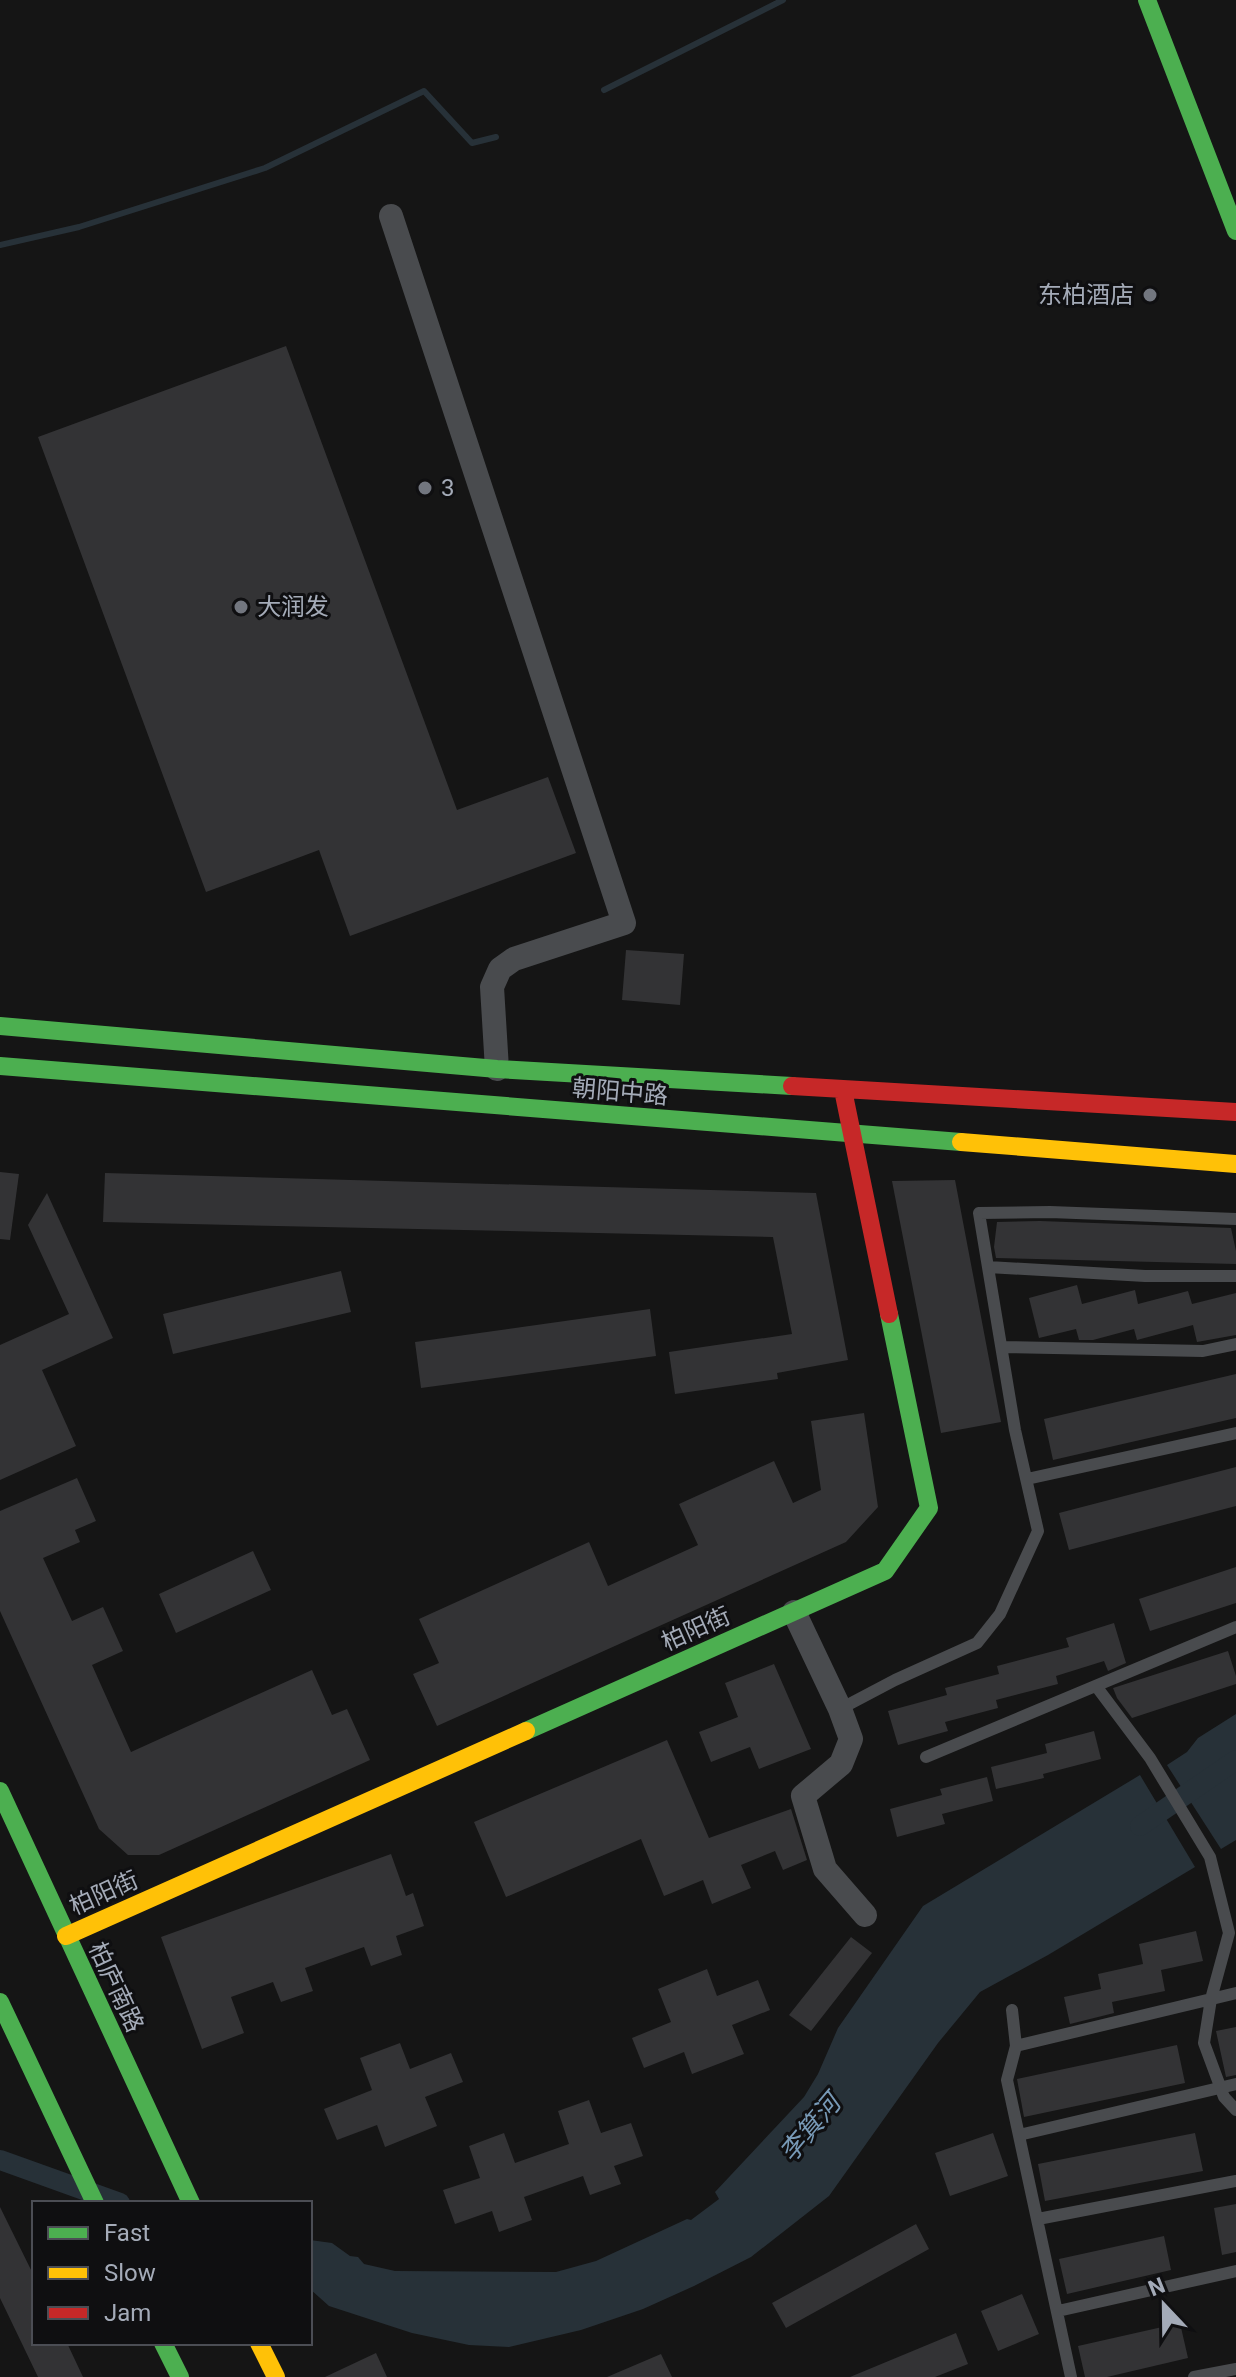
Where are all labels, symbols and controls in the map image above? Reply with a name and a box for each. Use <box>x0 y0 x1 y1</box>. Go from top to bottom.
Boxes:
place label: 东柏酒店 <box>1038 281 1134 309</box>
marker: 东柏酒店 <box>1141 286 1159 304</box>
place label: 3 <box>441 474 455 502</box>
marker: 3 <box>416 479 434 497</box>
place label: 大润发 <box>257 593 329 621</box>
marker: 大润发 <box>232 598 250 616</box>
street label: 朝阳中路 <box>571 1074 669 1110</box>
street label: 柏阳街 <box>657 1602 735 1656</box>
street label: 柏阳街 <box>65 1866 143 1920</box>
street label: 柏庐南路 <box>83 1938 149 2036</box>
water label: 李箕河 <box>773 2085 850 2168</box>
legend <box>32 2201 312 2345</box>
text: Fast <box>104 2219 150 2247</box>
text: Slow <box>104 2259 156 2287</box>
north arrow <box>1124 2265 1204 2345</box>
text: N <box>1145 2272 1169 2301</box>
text: Jam <box>104 2299 151 2327</box>

